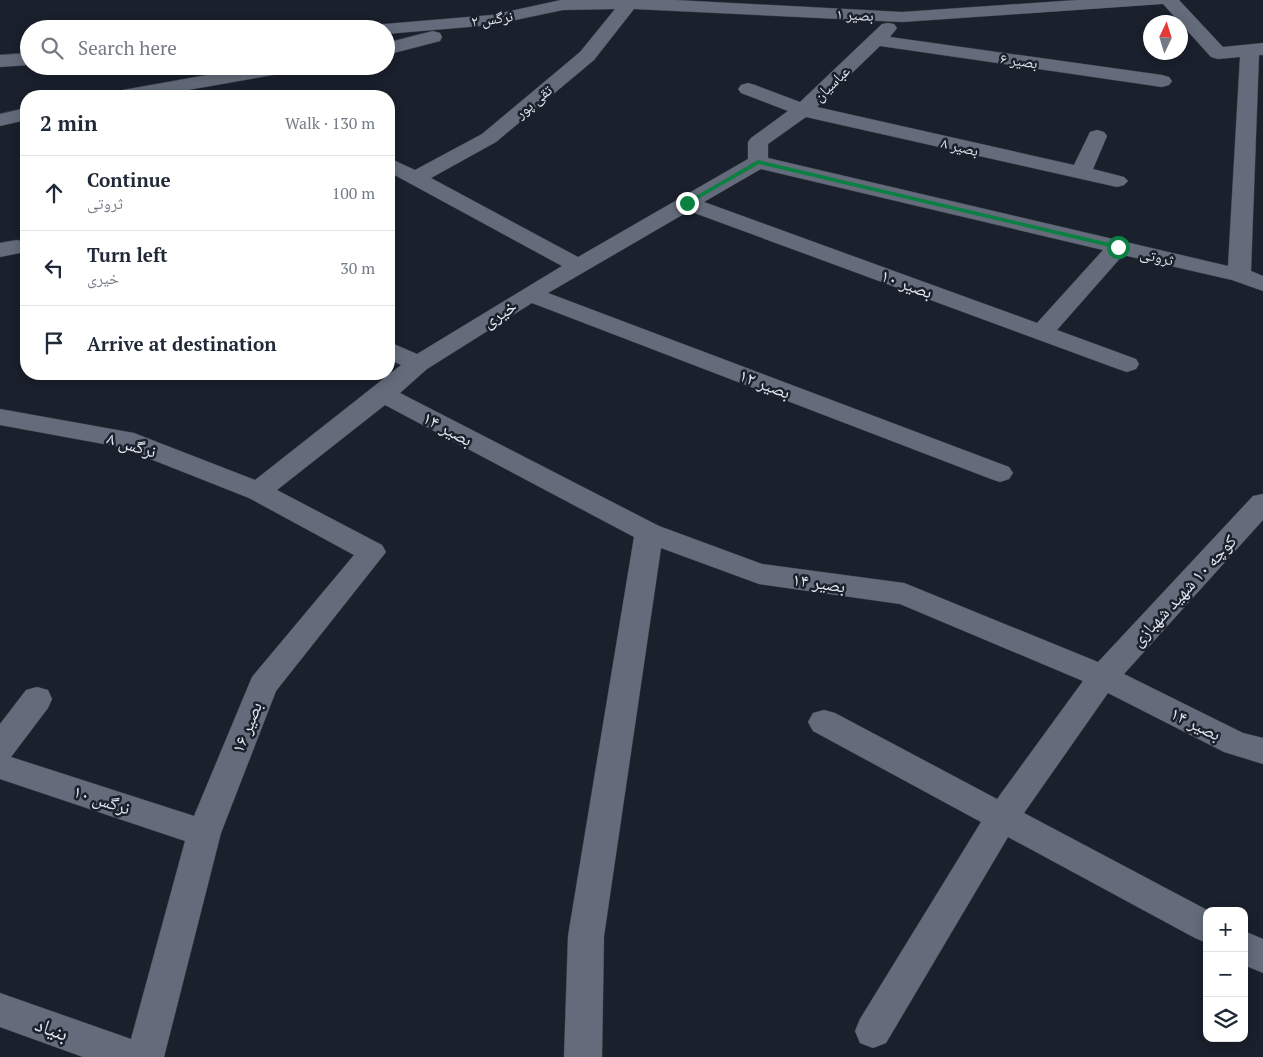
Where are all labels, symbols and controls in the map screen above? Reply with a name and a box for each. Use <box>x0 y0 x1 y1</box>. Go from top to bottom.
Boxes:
street label: بصیر ۱ <box>836 3 874 25</box>
street label: نرگس ۲ <box>470 5 514 32</box>
north arrow <box>1143 15 1188 60</box>
search box <box>20 20 395 75</box>
icon: search <box>38 34 66 62</box>
text: Search here <box>78 35 177 60</box>
street label: بصیر ۶ <box>999 47 1039 73</box>
street label: عباسیان <box>808 60 855 106</box>
street label: تقی پور <box>509 79 557 124</box>
text: 2 min <box>40 109 97 137</box>
text: Walk · 130 m <box>285 112 375 134</box>
street label: بصیر ۸ <box>939 132 981 160</box>
text: Continue <box>87 167 171 192</box>
icon: ahead <box>40 179 68 207</box>
text: 100 m <box>332 182 375 204</box>
text: ثروتی <box>87 192 123 214</box>
route end <box>676 192 699 215</box>
route start <box>1107 236 1130 259</box>
text: Turn left <box>87 242 168 267</box>
street label: ثروتی <box>1138 242 1176 271</box>
icon: left <box>40 254 68 282</box>
text: 30 m <box>340 257 375 279</box>
street label: بصیر ۱۰ <box>878 263 936 303</box>
text: خیری <box>87 267 119 289</box>
street label: خیری <box>477 293 521 333</box>
icon: arrive <box>40 329 68 357</box>
text: Arrive at destination <box>87 331 276 356</box>
street label: بصیر ۱۲ <box>736 362 794 404</box>
street label: بصیر ۱۴ <box>419 405 477 451</box>
street label: نرگس ۸ <box>104 425 160 463</box>
street label: کوچه ۱۰ شهید شهبازی <box>1125 528 1242 651</box>
street label: بصیر ۱۴ <box>791 566 847 598</box>
street label: بصیر ۱۶ <box>225 698 267 756</box>
street label: بصیر ۱۴ <box>1167 701 1225 745</box>
street label: نرگس ۱۰ <box>70 779 134 819</box>
map controls <box>1203 907 1248 1042</box>
button: + <box>1203 907 1248 952</box>
button: − <box>1203 952 1248 997</box>
button: layers <box>1203 997 1248 1042</box>
street label: بنیاد <box>31 1009 73 1047</box>

